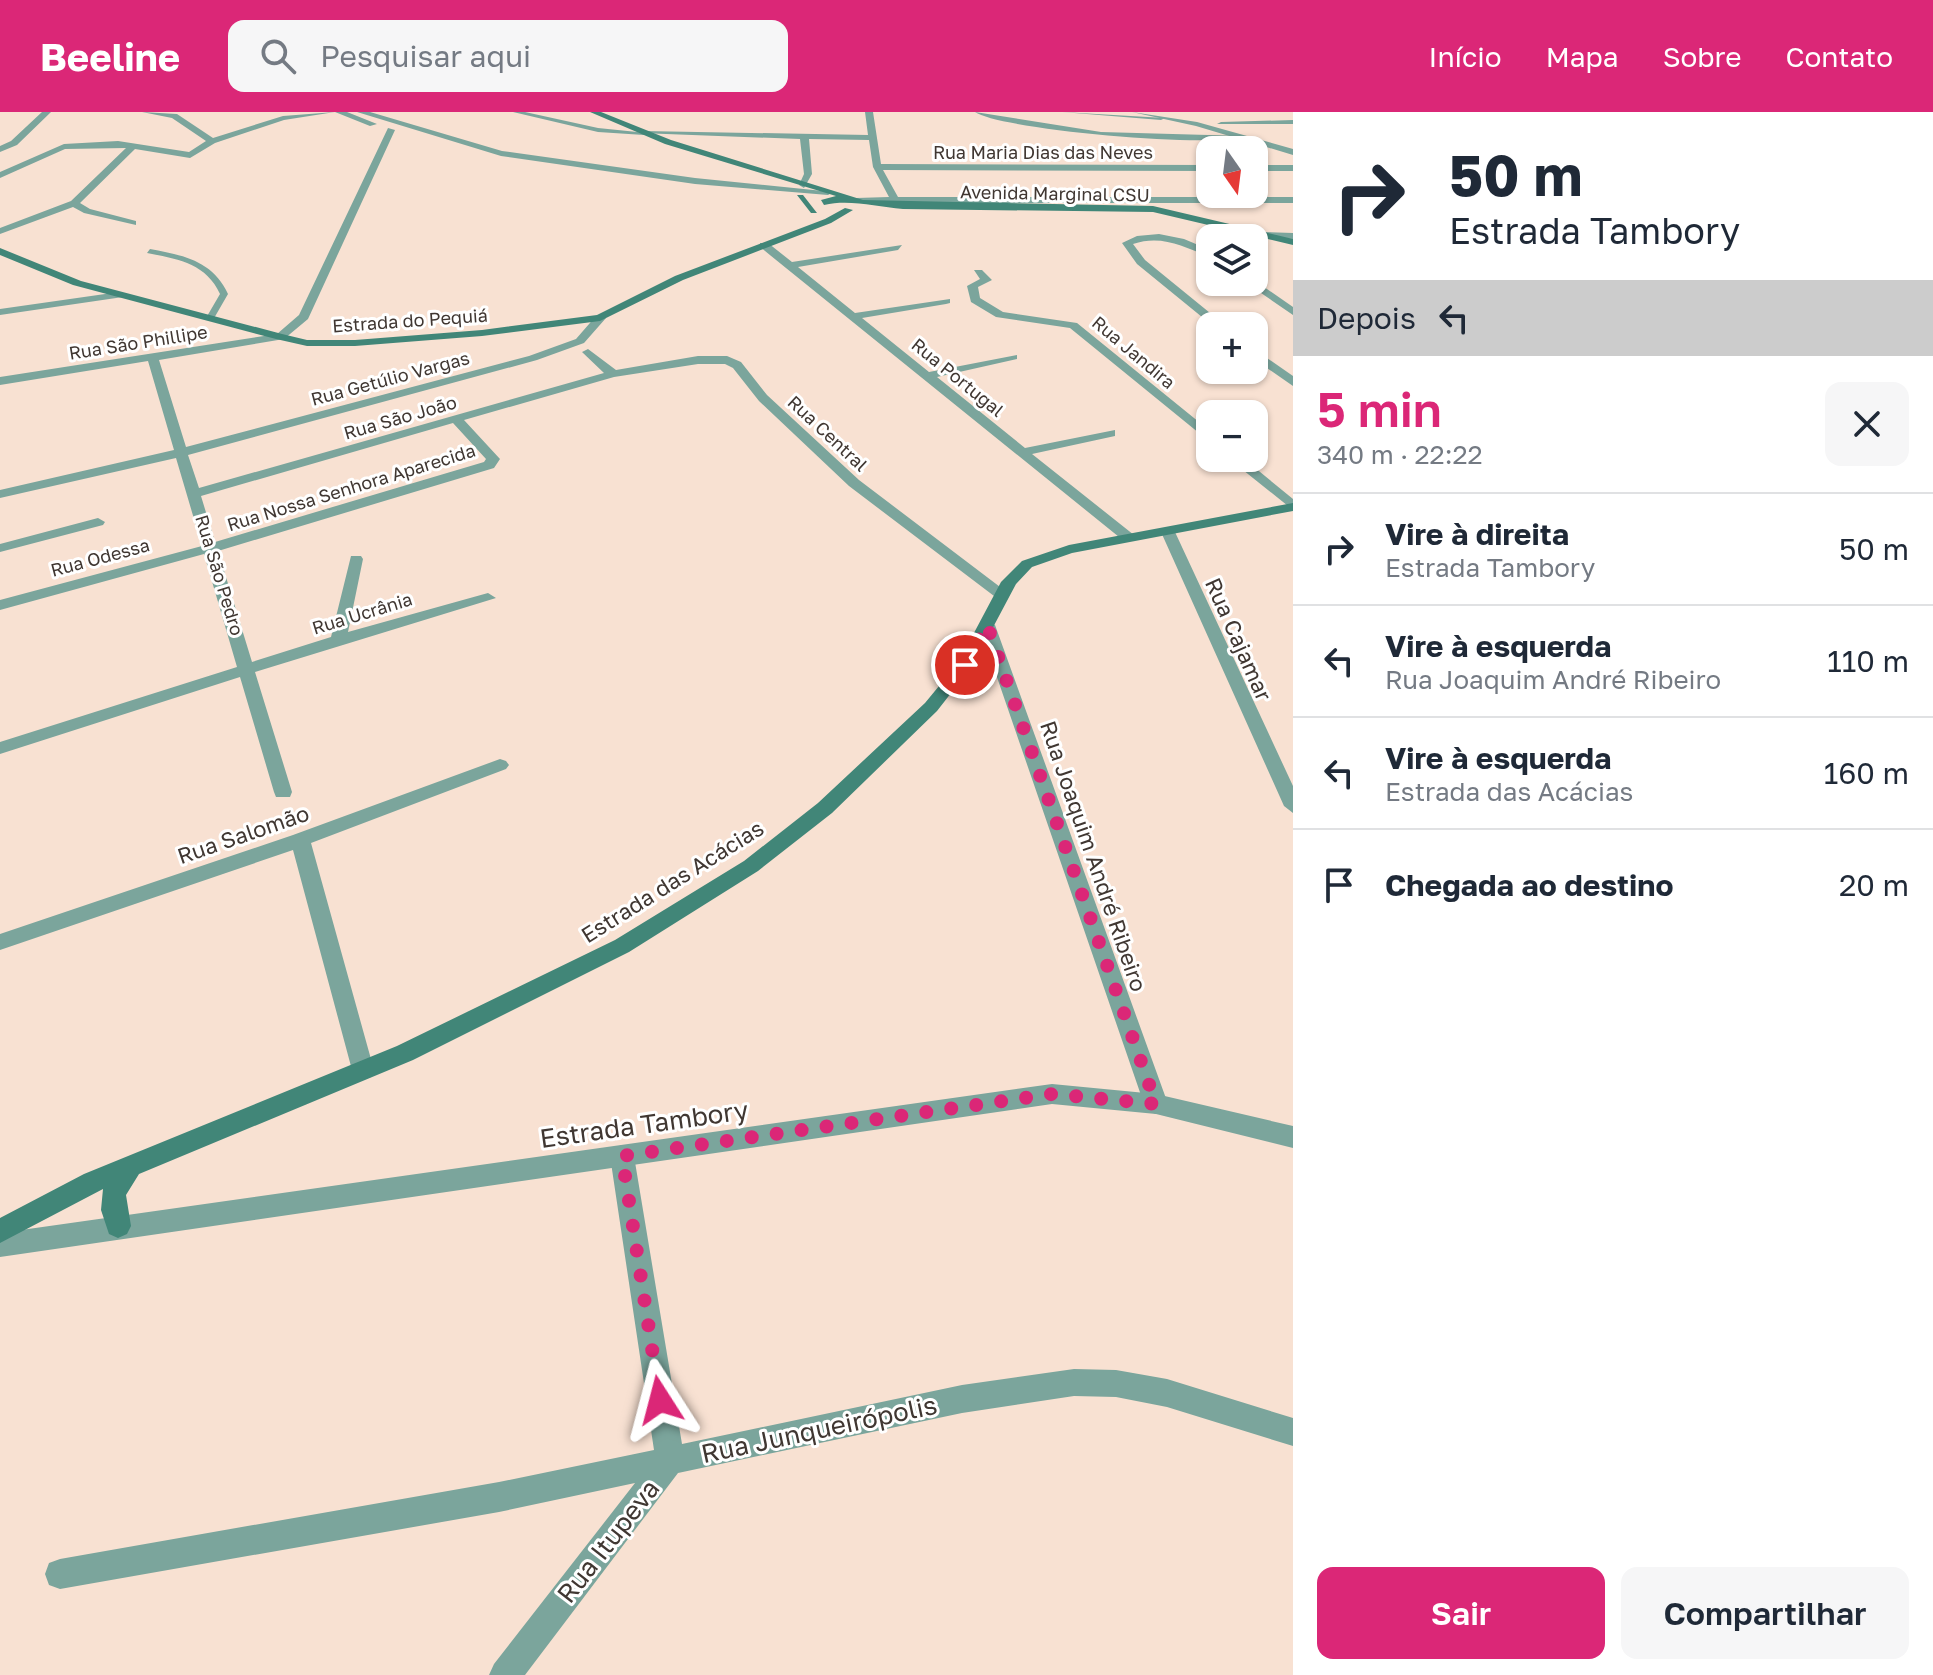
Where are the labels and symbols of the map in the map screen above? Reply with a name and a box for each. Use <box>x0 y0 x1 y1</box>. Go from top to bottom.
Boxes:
north arrow <box>1196 136 1268 208</box>
street label: Rua Maria Dias das Neves <box>933 141 1153 163</box>
street label: Avenida Marginal CSU <box>960 180 1150 206</box>
street label: Estrada do Pequiá <box>332 304 488 336</box>
street label: Rua Jandira <box>1088 311 1180 393</box>
street label: Rua São Phillipe <box>67 320 209 364</box>
street label: Rua Portugal <box>907 333 1009 421</box>
street label: Rua Getúlio Vargas <box>308 346 472 410</box>
street label: Rua São João <box>341 390 459 444</box>
street label: Rua Central <box>784 391 873 476</box>
street label: Rua Nossa Senhora Aparecida <box>224 439 478 535</box>
street label: Rua São Pedro <box>191 512 249 638</box>
street label: Rua Odessa <box>48 533 152 581</box>
street label: Rua Cajamar <box>1200 573 1278 705</box>
street label: Rua Ucrânia <box>309 587 415 639</box>
pin <box>931 631 999 699</box>
street label: Rua Joaquim André Ribeiro <box>1035 717 1153 995</box>
street label: Rua Salomão <box>174 799 312 869</box>
street label: Estrada das Acácias <box>576 814 768 948</box>
street label: Estrada Tambory <box>538 1094 751 1154</box>
position arrow <box>618 1358 702 1442</box>
street label: Rua Junqueirópolis <box>698 1389 940 1469</box>
street label: Rua Itupeva <box>550 1473 666 1609</box>

